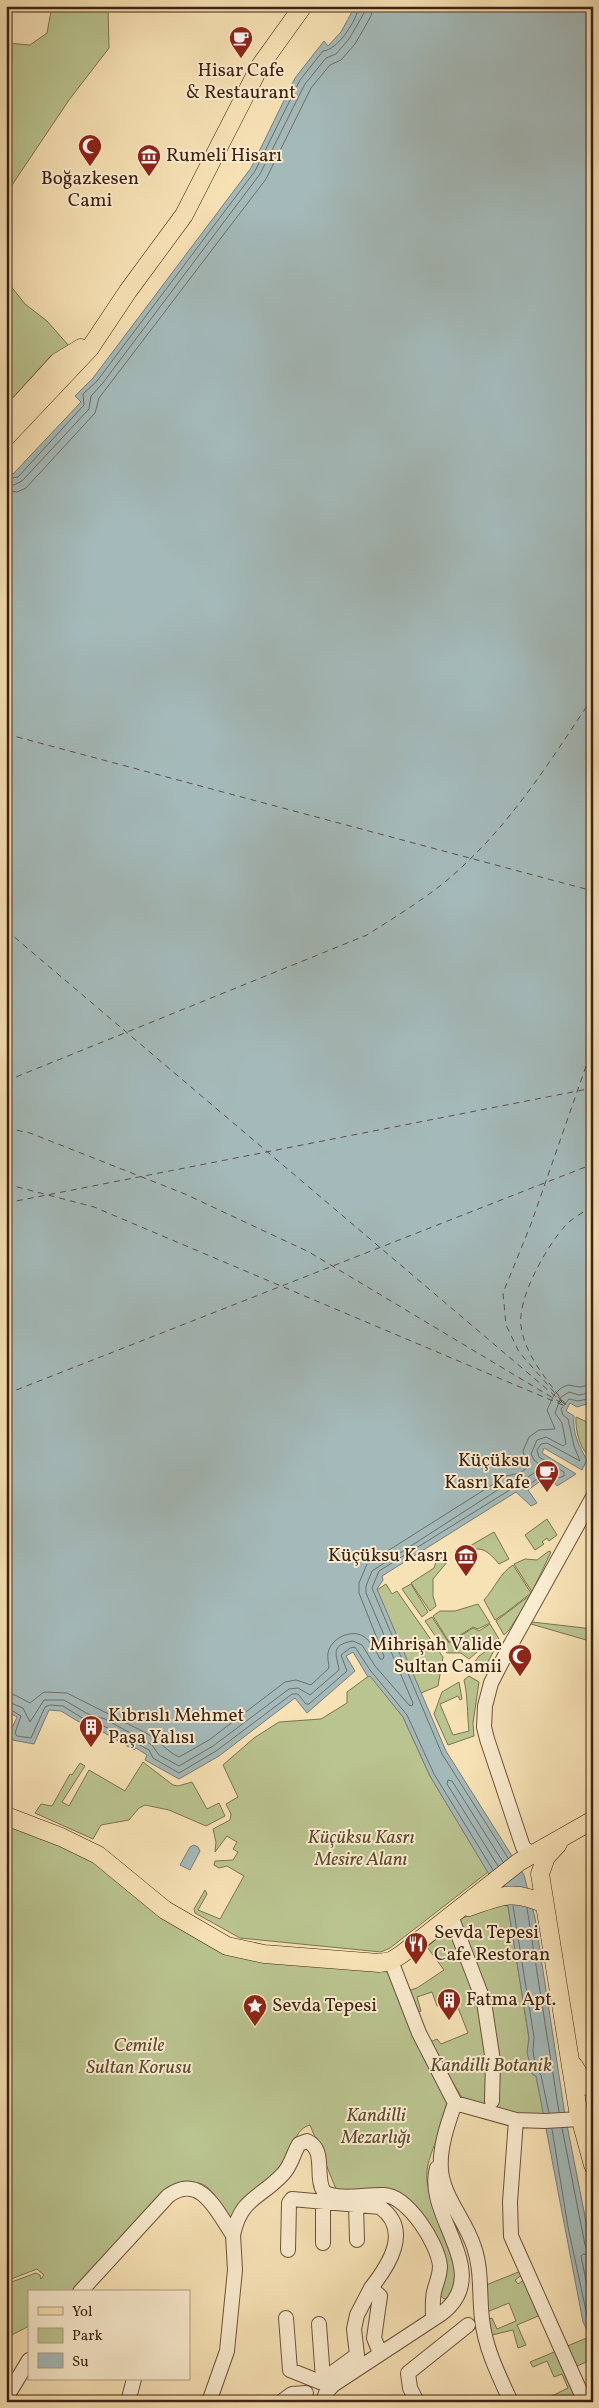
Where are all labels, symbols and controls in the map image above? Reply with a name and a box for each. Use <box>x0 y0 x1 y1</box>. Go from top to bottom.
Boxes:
cafe icon: Hisar Cafe & Restaurant <box>228 25 254 59</box>
place label: Hisar Cafe & Restaurant <box>186 58 296 106</box>
mosque icon: Boğazkesen Cami <box>77 133 103 167</box>
museum icon: Rumeli Hisarı <box>136 143 162 177</box>
place label: Rumeli Hisarı <box>166 143 282 169</box>
place label: Boğazkesen Cami <box>41 166 139 214</box>
place label: Küçüksu Kasrı Kafe <box>444 1448 530 1496</box>
cafe icon: Küçüksu Kasrı Kafe <box>534 1459 560 1493</box>
place label: Küçüksu Kasrı <box>328 1543 448 1569</box>
museum icon: Küçüksu Kasrı <box>453 1543 479 1577</box>
place label: Mihrişah Valide Sultan Camii <box>370 1632 502 1680</box>
mosque icon: Mihrişah Valide Sultan Camii <box>507 1643 533 1677</box>
place label: Kıbrıslı Mehmet Paşa Yalısı <box>108 1703 244 1751</box>
building icon: Kıbrıslı Mehmet Paşa Yalısı <box>78 1714 104 1748</box>
park label: Küçüksu Kasrı Mesire Alanı <box>308 1825 415 1873</box>
place label: Sevda Tepesi Cafe Restoran <box>434 1920 550 1968</box>
restaurant icon: Sevda Tepesi Cafe Restoran <box>403 1931 429 1965</box>
building icon: Fatma Apt. <box>436 1987 462 2021</box>
place label: Fatma Apt. <box>466 1987 556 2013</box>
place icon: Sevda Tepesi <box>242 1993 268 2027</box>
place label: Sevda Tepesi <box>272 1993 377 2019</box>
park label: Cemile Sultan Korusu <box>86 2033 192 2081</box>
park label: Kandilli Botanik <box>430 2053 552 2079</box>
park label: Kandilli Mezarlığı <box>340 2103 411 2151</box>
legend <box>28 2290 190 2380</box>
text: Yol <box>72 2302 92 2323</box>
text: Park <box>72 2326 103 2347</box>
text: Su <box>72 2352 89 2373</box>

